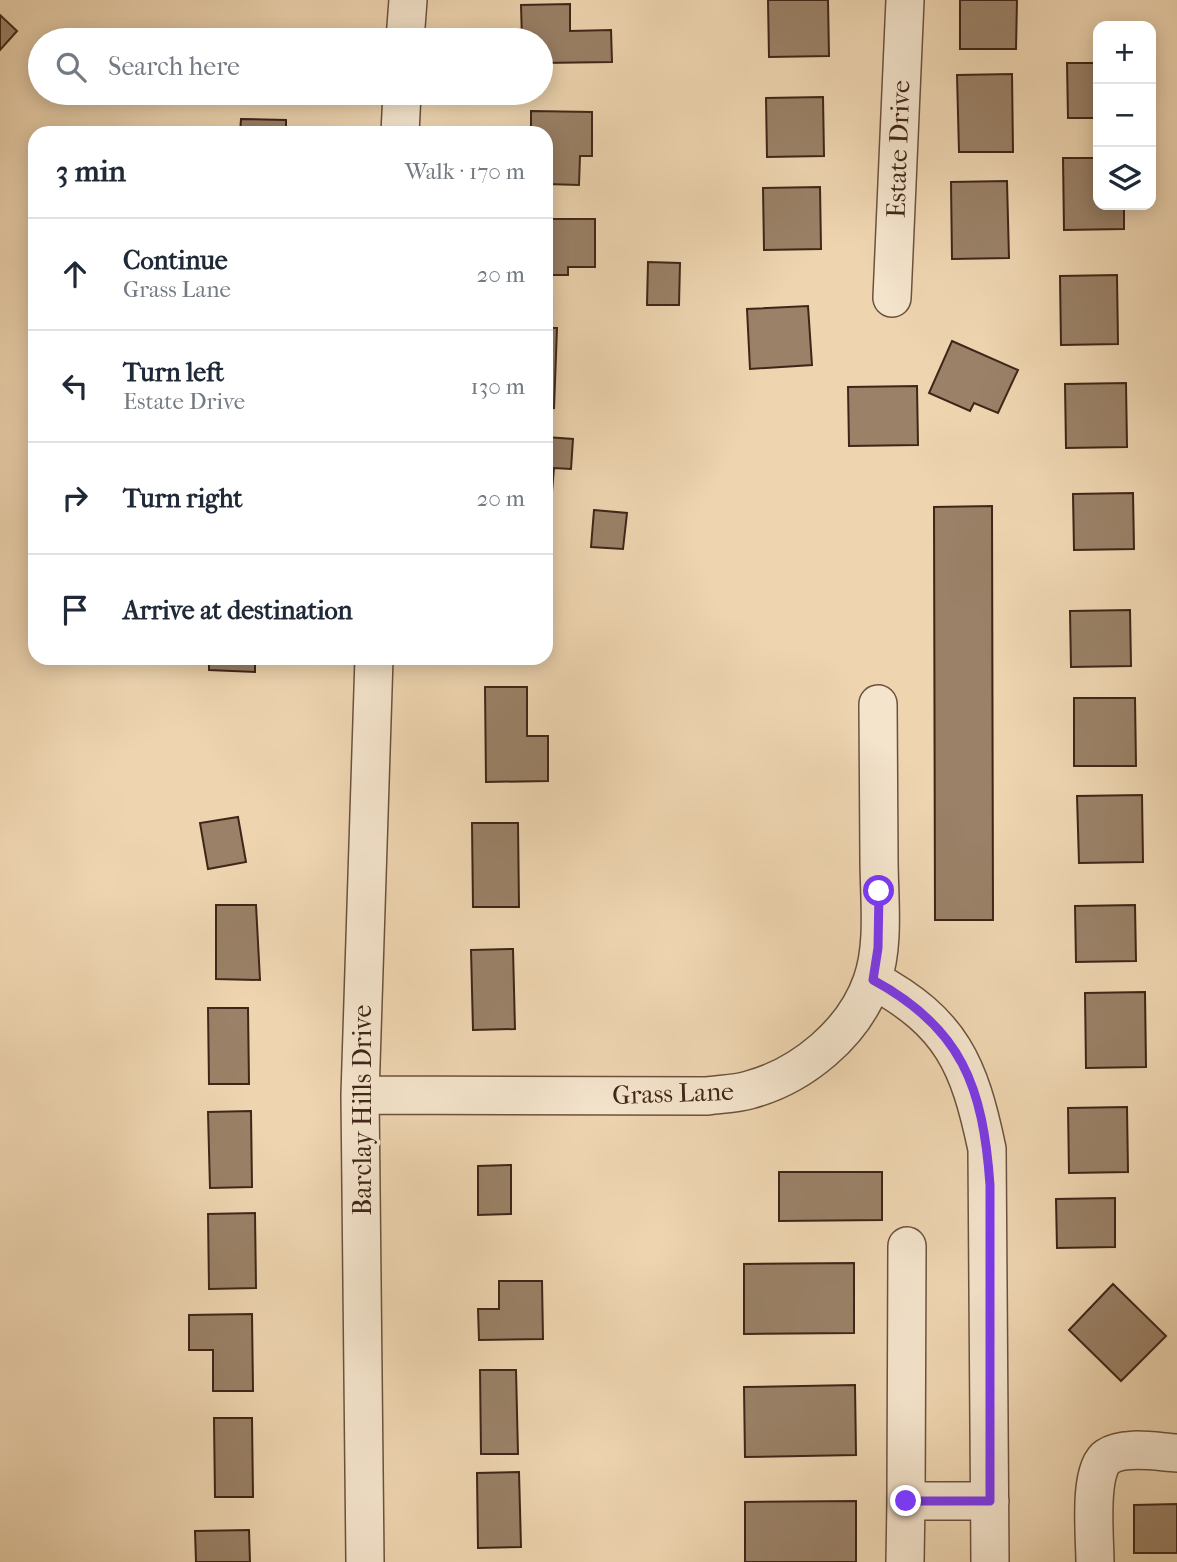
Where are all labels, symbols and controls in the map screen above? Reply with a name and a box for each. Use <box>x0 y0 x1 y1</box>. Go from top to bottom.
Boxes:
map controls <box>1093 21 1156 210</box>
button: + <box>1093 21 1156 84</box>
search box <box>28 28 553 105</box>
icon: search <box>52 48 90 86</box>
text: Search here <box>108 51 240 82</box>
street label: Estate Drive <box>881 79 916 219</box>
button: − <box>1093 84 1156 147</box>
button: layers <box>1093 147 1156 210</box>
text: 3 min <box>56 154 126 189</box>
text: Walk · 170 m <box>405 158 525 185</box>
text: Continue <box>123 245 228 276</box>
icon: ahead <box>56 255 94 293</box>
text: 20 m <box>476 261 525 288</box>
text: Grass Lane <box>123 276 231 303</box>
text: Turn left <box>123 357 224 388</box>
icon: left <box>56 367 94 405</box>
text: 130 m <box>471 373 525 400</box>
text: Estate Drive <box>123 388 245 415</box>
icon: right <box>56 479 94 517</box>
text: Turn right <box>123 483 243 514</box>
text: 20 m <box>476 485 525 512</box>
icon: arrive <box>56 591 94 629</box>
text: Arrive at destination <box>123 595 353 626</box>
route start <box>863 875 894 906</box>
street label: Barclay Hills Drive <box>347 1004 378 1215</box>
street label: Grass Lane <box>612 1076 735 1111</box>
route end <box>890 1485 921 1516</box>

